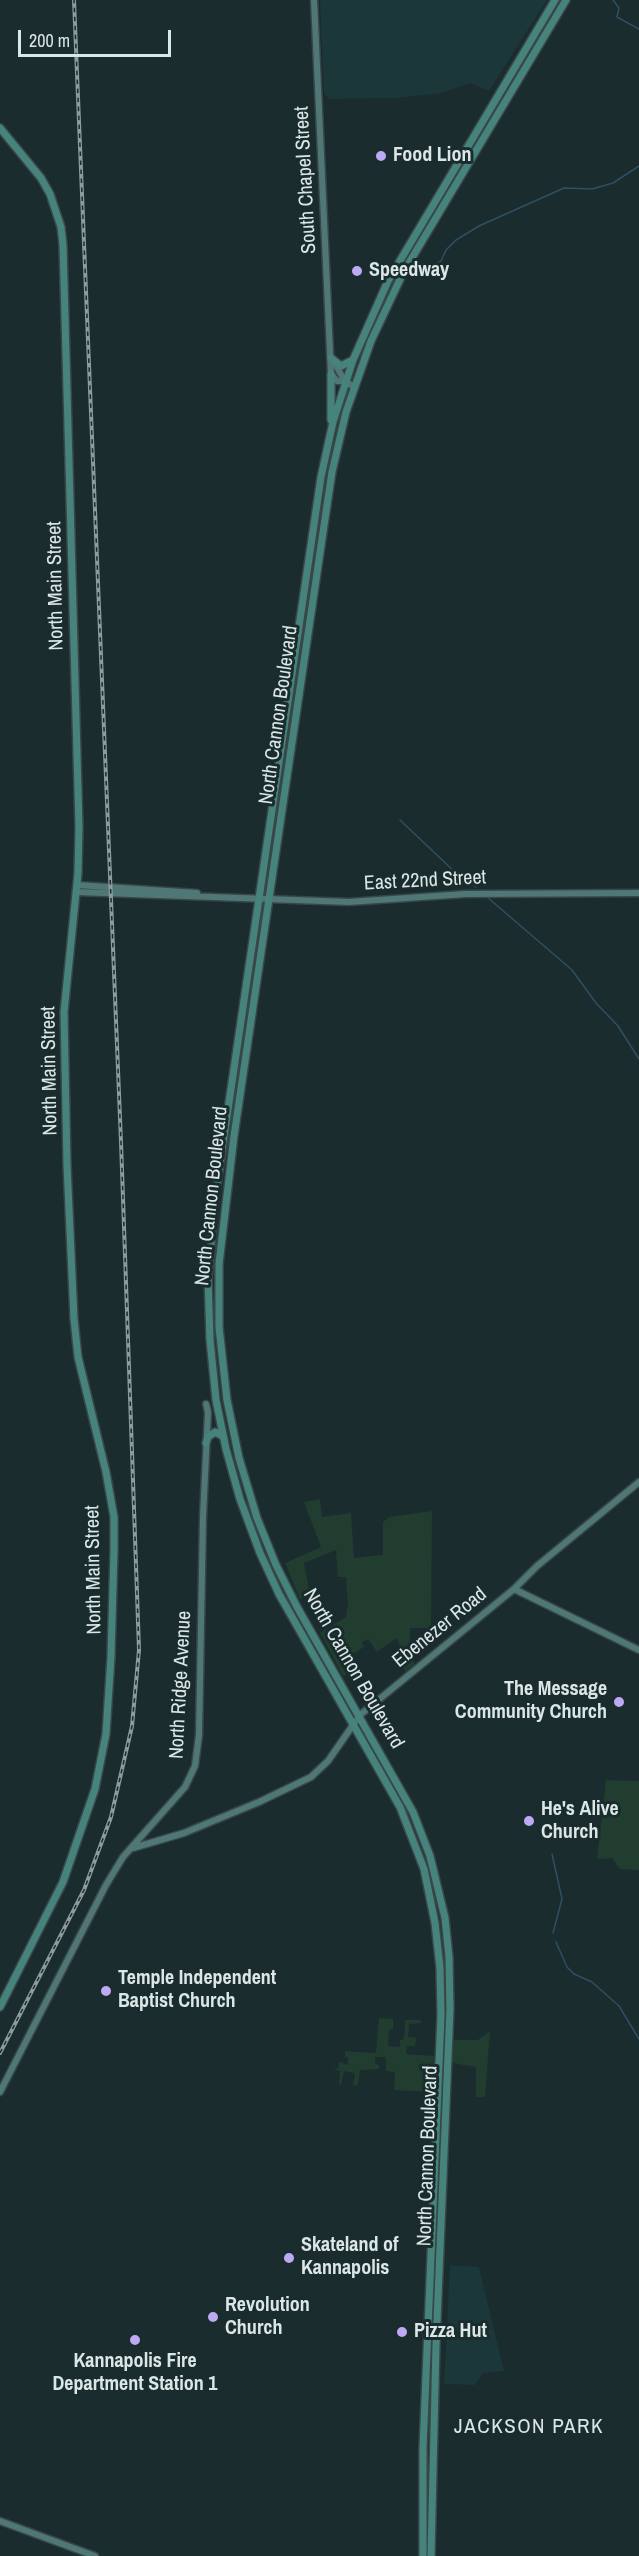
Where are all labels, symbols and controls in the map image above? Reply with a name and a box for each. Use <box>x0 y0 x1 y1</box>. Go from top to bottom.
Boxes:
scale bar <box>21 18 174 56</box>
text: 200 m <box>29 28 70 53</box>
street label: South Chapel Street <box>290 106 322 254</box>
place label: Food Lion <box>393 144 471 168</box>
marker: Food Lion <box>374 149 388 163</box>
place label: Speedway <box>369 259 449 283</box>
marker: Speedway <box>350 264 364 278</box>
street label: North Main Street <box>43 521 69 651</box>
street label: North Cannon Boulevard <box>255 624 303 806</box>
street label: East 22nd Street <box>363 866 487 896</box>
street label: North Main Street <box>37 1006 63 1136</box>
street label: North Cannon Boulevard <box>191 1105 233 1287</box>
street label: North Main Street <box>81 1505 107 1635</box>
street label: Ebenezer Road <box>388 1583 492 1673</box>
street label: North Cannon Boulevard <box>297 1585 409 1753</box>
street label: North Ridge Avenue <box>165 1610 197 1760</box>
place label: The Message Community Church <box>455 1678 607 1725</box>
marker: The Message Community Church <box>612 1695 626 1709</box>
place label: He's Alive Church <box>541 1798 619 1845</box>
marker: He's Alive Church <box>522 1814 536 1828</box>
place label: Temple Independent Baptist Church <box>118 1967 276 2014</box>
marker: Temple Independent Baptist Church <box>99 1984 113 1998</box>
street label: North Cannon Boulevard <box>413 2065 443 2247</box>
place label: Skateland of Kannapolis <box>301 2234 399 2281</box>
marker: Skateland of Kannapolis <box>282 2251 296 2265</box>
place label: Revolution Church <box>225 2294 310 2341</box>
marker: Revolution Church <box>206 2310 220 2324</box>
place label: Pizza Hut <box>414 2320 487 2344</box>
marker: Pizza Hut <box>395 2325 409 2339</box>
marker: Kannapolis Fire Department Station 1 <box>128 2333 142 2347</box>
place label: Kannapolis Fire Department Station 1 <box>53 2350 217 2397</box>
district label: JACKSON PARK <box>454 2414 604 2440</box>

